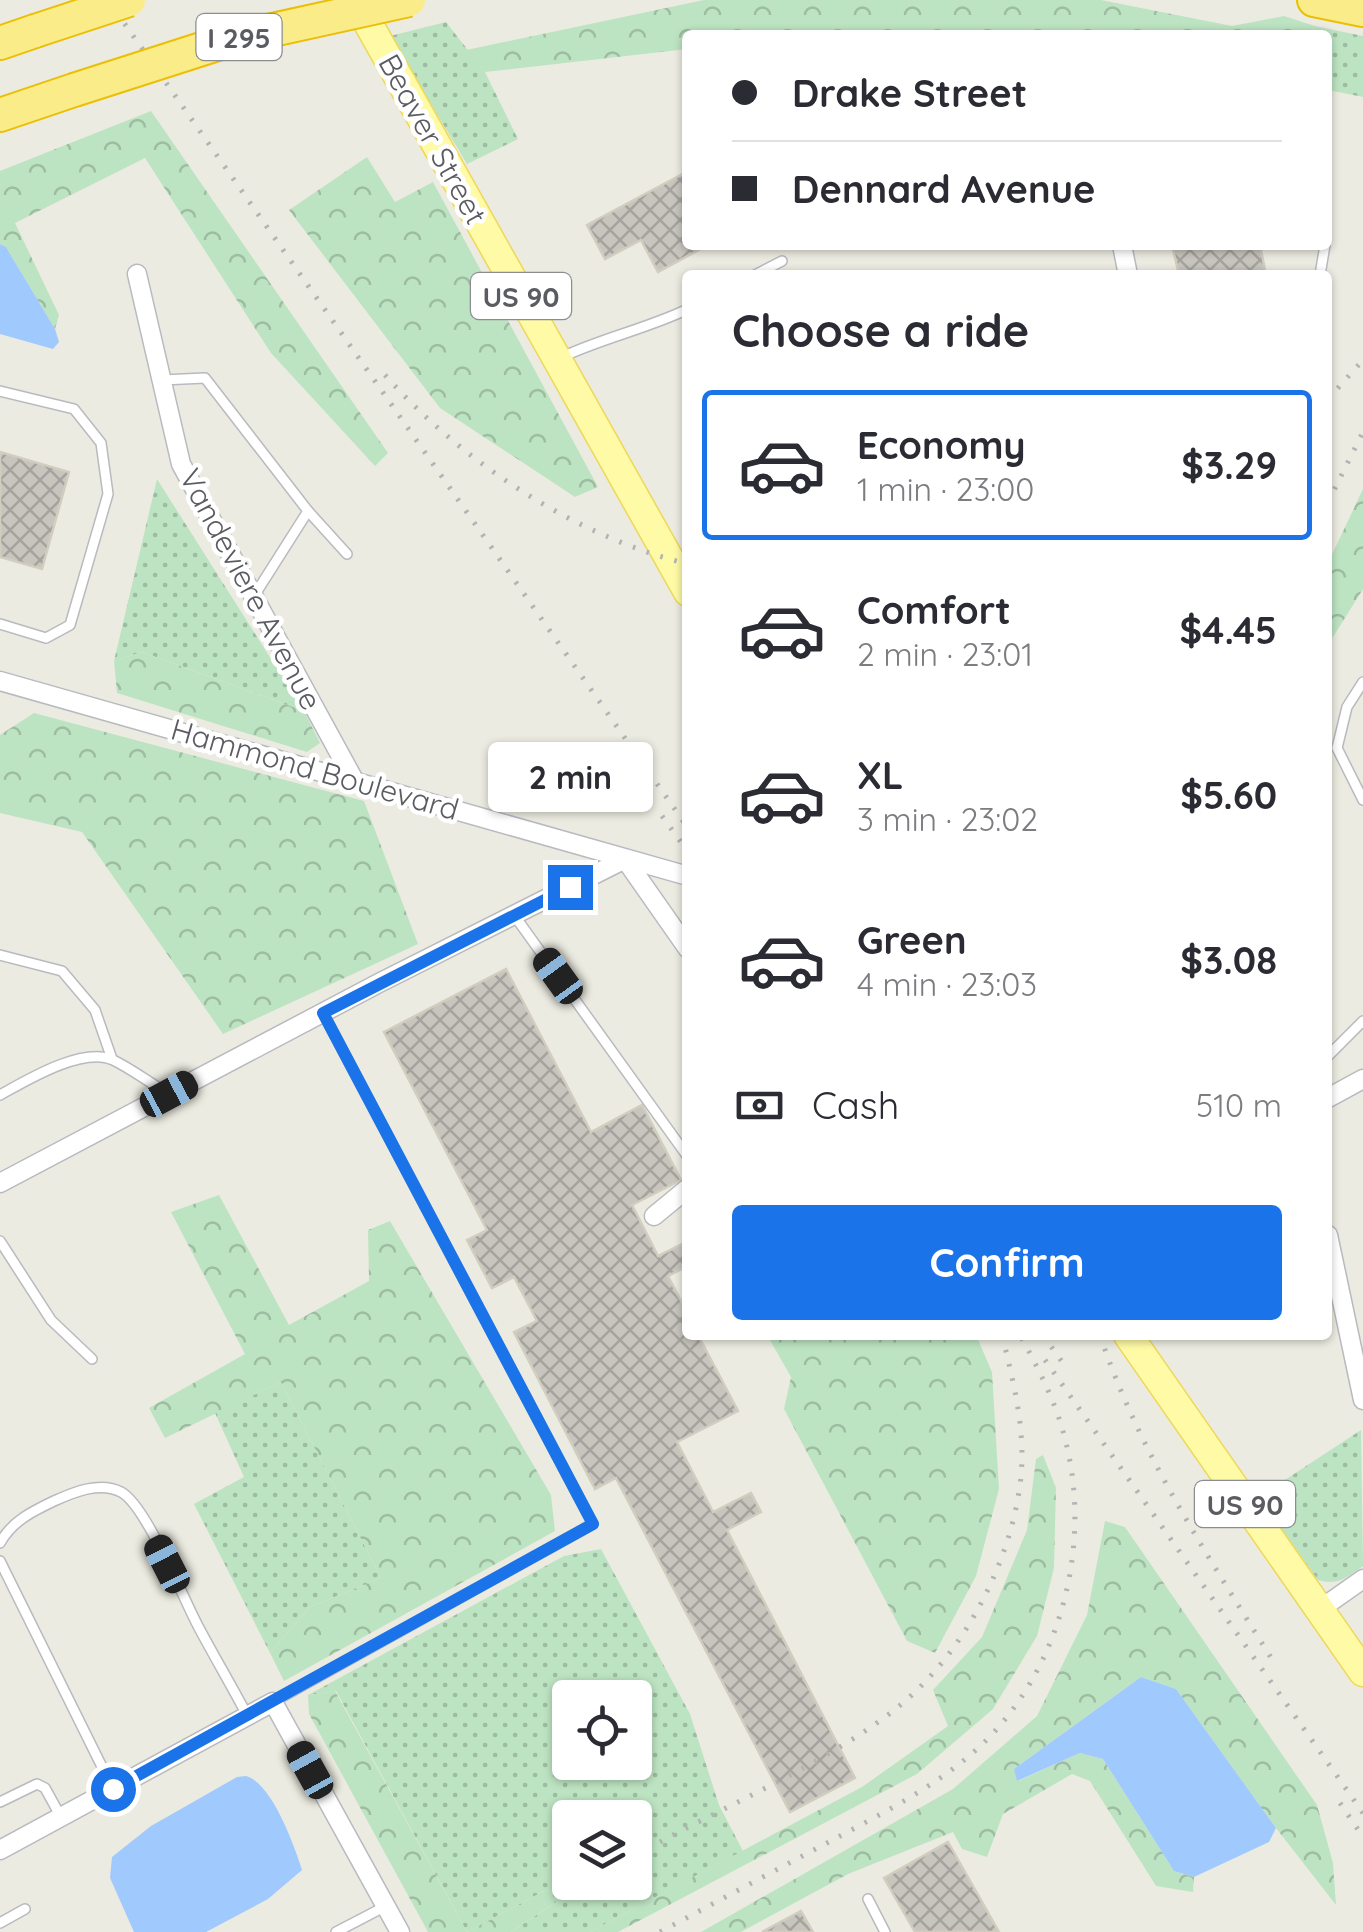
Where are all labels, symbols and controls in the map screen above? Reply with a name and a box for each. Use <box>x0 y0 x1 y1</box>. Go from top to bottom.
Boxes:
road number: I 295 <box>196 14 282 60</box>
street label: Beaver Street <box>371 47 495 231</box>
text: Drake Street <box>792 69 1027 117</box>
text: Dennard Avenue <box>792 165 1095 213</box>
road number: US 90 <box>471 273 571 319</box>
text: Choose a ride <box>732 302 1029 358</box>
icon: car <box>737 420 827 510</box>
text: Economy <box>857 421 1026 469</box>
text: $3.29 <box>1181 441 1277 489</box>
street label: Vandeviere Avenue <box>171 462 331 716</box>
text: 1 min · 23:00 <box>857 469 1034 509</box>
icon: car <box>737 585 827 675</box>
text: Comfort <box>857 586 1011 634</box>
text: $4.45 <box>1179 606 1277 654</box>
text: 2 min · 23:01 <box>857 634 1033 674</box>
street label: Hammond Boulevard <box>167 710 463 828</box>
callout: 2 min <box>488 742 652 812</box>
icon: car <box>737 750 827 840</box>
text: XL <box>857 751 903 799</box>
text: 2 min <box>529 757 612 797</box>
text: $5.60 <box>1180 771 1277 819</box>
text: 3 min · 23:02 <box>857 799 1038 839</box>
route end <box>548 865 593 910</box>
icon: car <box>737 915 827 1005</box>
text: Green <box>857 916 967 964</box>
text: $3.08 <box>1180 936 1277 984</box>
car <box>528 943 588 1009</box>
text: 4 min · 23:03 <box>857 964 1037 1004</box>
car <box>135 1067 203 1121</box>
icon: cash <box>732 1078 787 1133</box>
text: Cash <box>812 1081 899 1129</box>
text: 510 m <box>1196 1085 1282 1125</box>
button: Confirm <box>732 1205 1282 1320</box>
road number: US 90 <box>1195 1481 1295 1527</box>
car <box>140 1530 194 1598</box>
map controls <box>552 1680 652 1900</box>
button: locate <box>552 1680 652 1780</box>
car <box>282 1736 338 1804</box>
route start <box>91 1767 136 1812</box>
button: layers <box>552 1800 652 1900</box>

